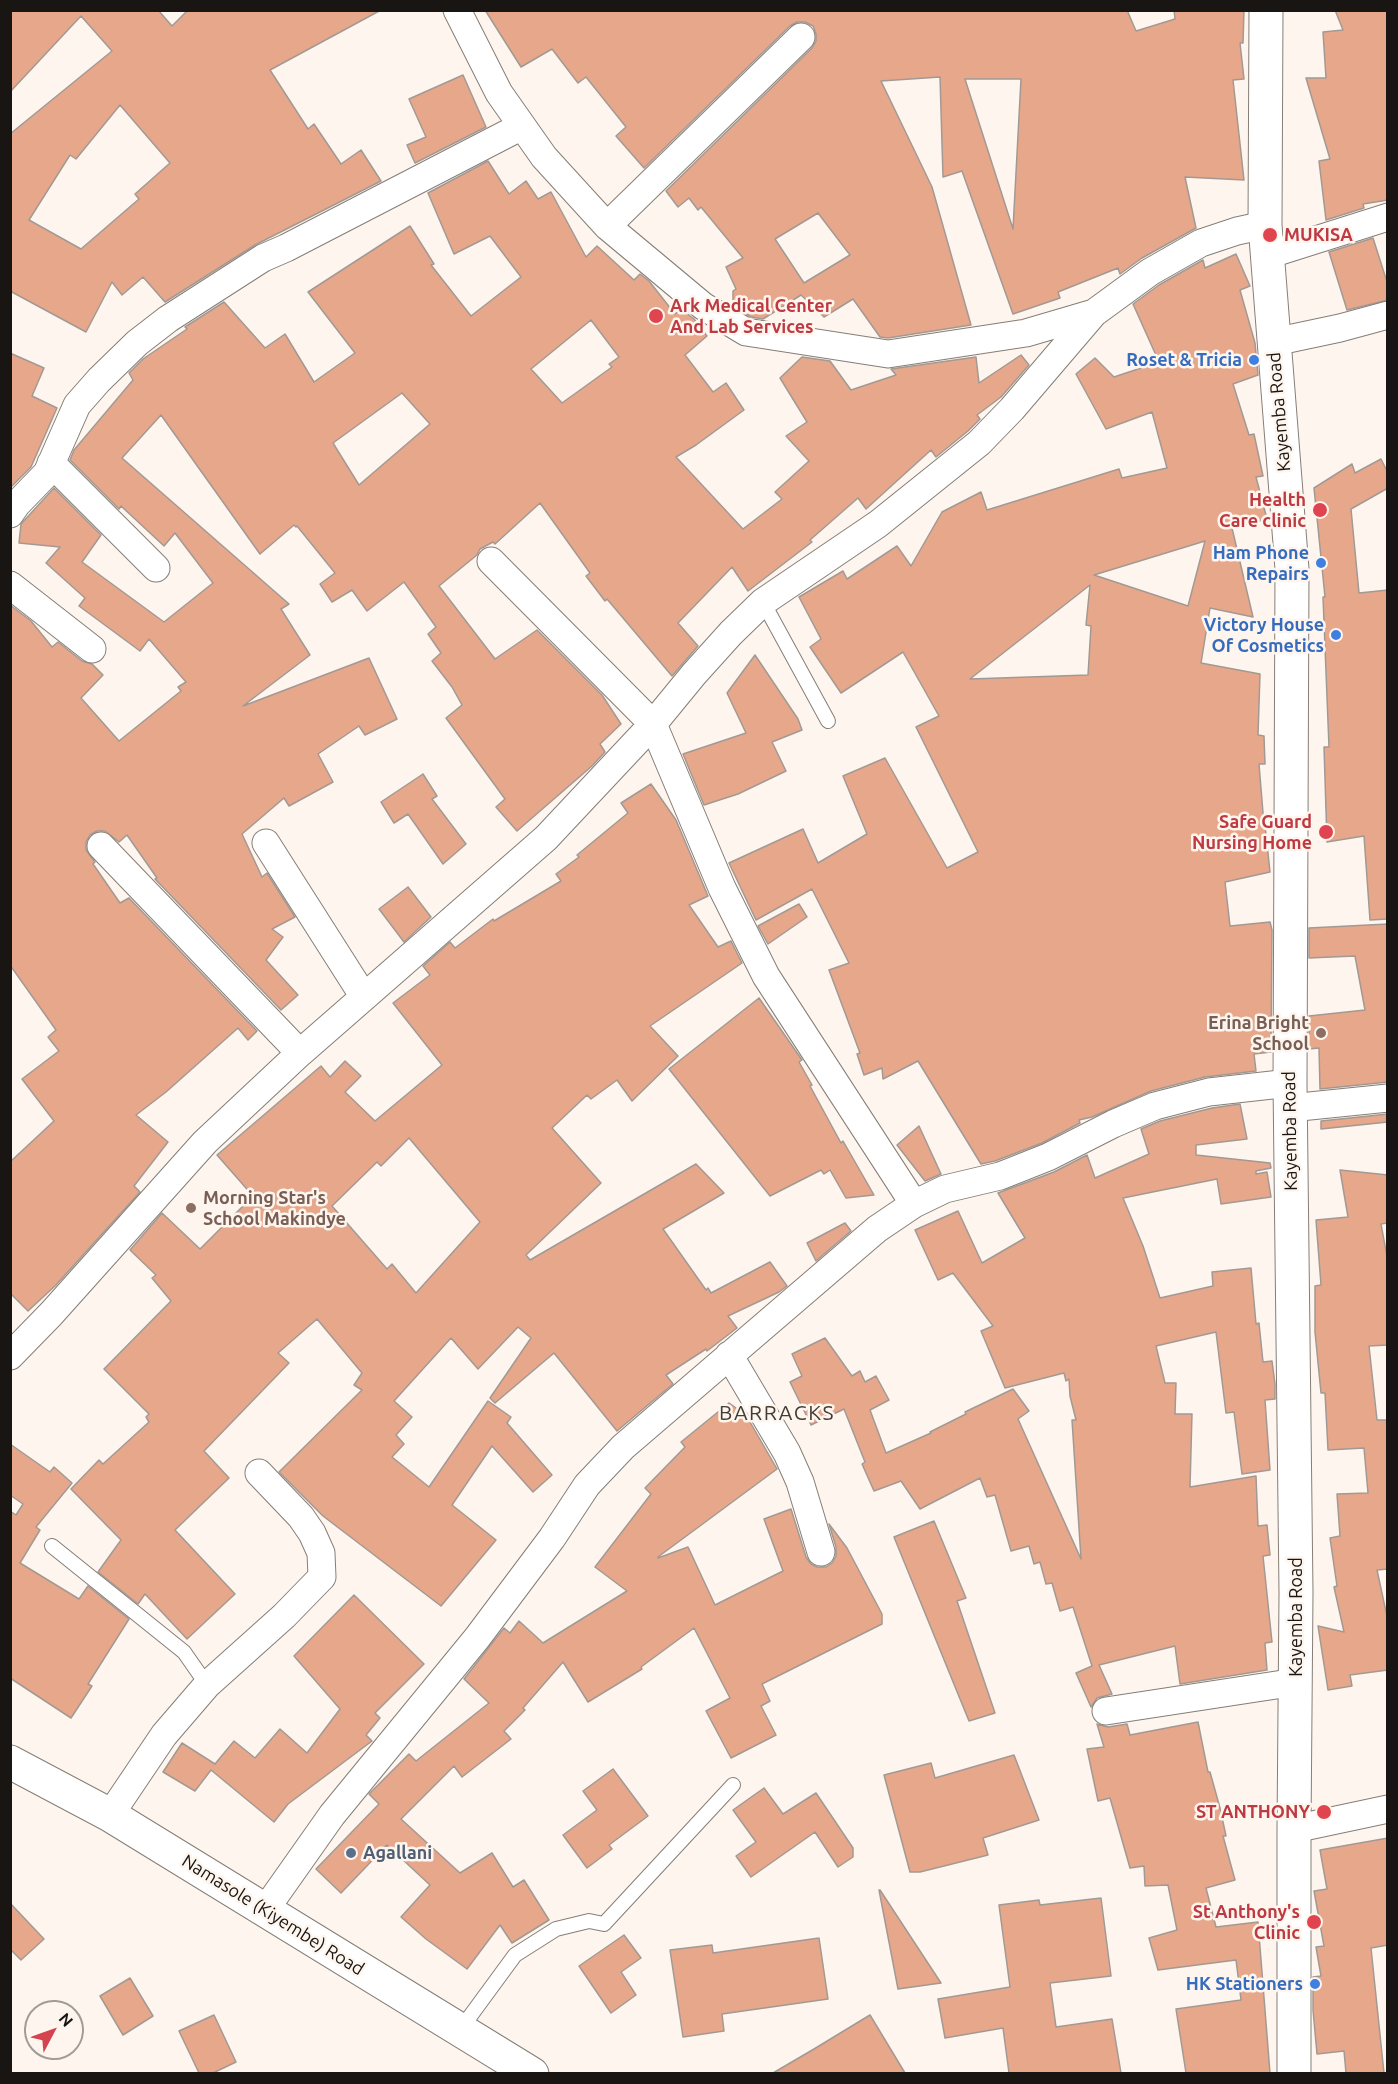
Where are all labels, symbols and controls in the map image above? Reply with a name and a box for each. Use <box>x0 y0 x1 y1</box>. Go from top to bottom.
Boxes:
place label: MUKISA <box>1284 224 1353 246</box>
marker: MUKISA <box>1261 226 1279 244</box>
place label: Ark Medical Center And Lab Services <box>670 295 832 338</box>
marker: Ark Medical Center And Lab Services <box>647 307 665 325</box>
place label: Roset & Tricia <box>1126 349 1242 371</box>
street label: Kayemba Road <box>1263 351 1295 473</box>
marker: Roset & Tricia <box>1247 353 1261 367</box>
place label: Health Care clinic <box>1219 489 1306 532</box>
marker: Health Care clinic <box>1311 501 1329 519</box>
place label: Ham Phone Repairs <box>1213 542 1309 584</box>
marker: Ham Phone Repairs <box>1314 556 1328 570</box>
place label: Victory House Of Cosmetics <box>1204 614 1324 656</box>
marker: Victory House Of Cosmetics <box>1329 628 1343 642</box>
place label: Safe Guard Nursing Home <box>1192 811 1312 854</box>
marker: Safe Guard Nursing Home <box>1317 823 1335 841</box>
place label: Erina Bright School <box>1208 1012 1309 1054</box>
marker: Erina Bright School <box>1314 1026 1328 1040</box>
street label: Kayemba Road <box>1278 1071 1302 1191</box>
place label: Morning Star's School Makindye <box>203 1187 346 1230</box>
marker: Morning Star's School Makindye <box>184 1201 198 1215</box>
district label: BARRACKS <box>719 1400 835 1426</box>
street label: Kayemba Road <box>1285 1557 1307 1677</box>
place label: ST ANTHONY <box>1196 1801 1310 1823</box>
marker: ST ANTHONY <box>1315 1803 1333 1821</box>
place label: Agallani <box>363 1842 432 1864</box>
marker: Agallani <box>344 1846 358 1860</box>
street label: Namasole (Kiyembe) Road <box>178 1850 368 1980</box>
place label: St Anthony's Clinic <box>1193 1901 1300 1944</box>
marker: St Anthony's Clinic <box>1305 1913 1323 1931</box>
place label: HK Stationers <box>1186 1973 1303 1995</box>
marker: HK Stationers <box>1308 1977 1322 1991</box>
north arrow <box>24 2000 84 2060</box>
text: N <box>55 2009 77 2030</box>

